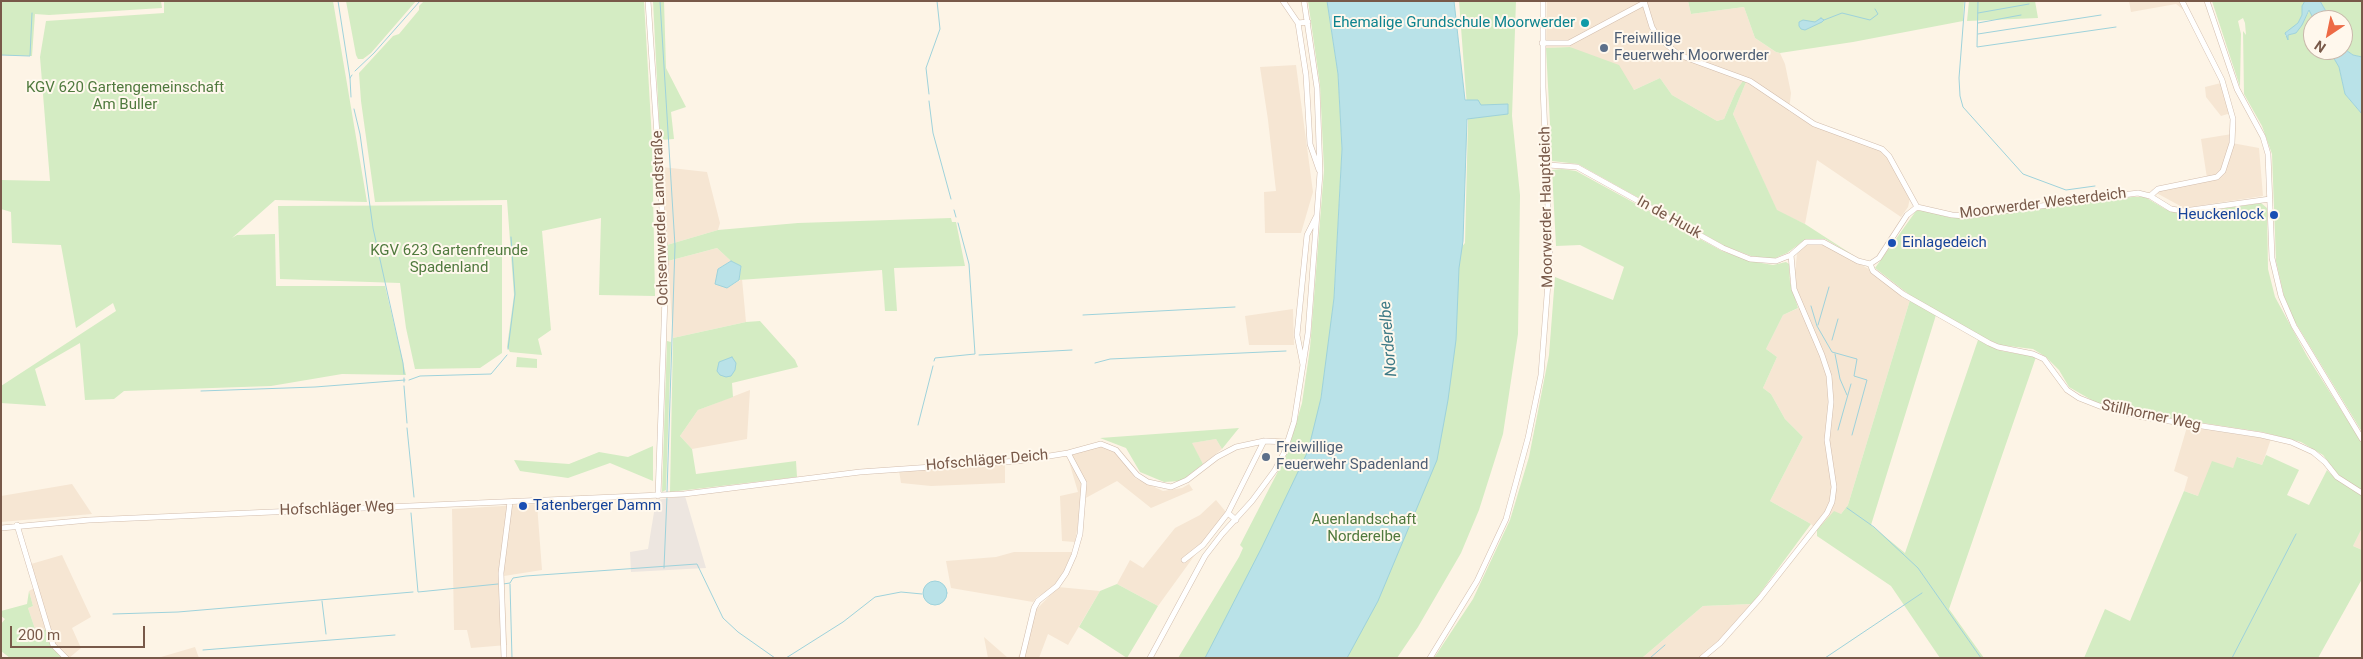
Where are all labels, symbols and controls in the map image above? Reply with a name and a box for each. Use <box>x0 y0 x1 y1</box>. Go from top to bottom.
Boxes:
north arrow <box>2303 10 2353 60</box>
place label: Ehemalige Grundschule Moorwerder <box>1333 14 1575 32</box>
marker: Ehemalige Grundschule Moorwerder <box>1579 17 1591 29</box>
place label: Freiwillige Feuerwehr Moorwerder <box>1614 30 1769 65</box>
text: N <box>2312 37 2329 56</box>
marker: Freiwillige Feuerwehr Moorwerder <box>1598 42 1610 54</box>
park label: KGV 620 Gartengemeinschaft Am Buller <box>26 79 224 114</box>
street label: Moorwerder Hauptdeich <box>1537 126 1557 288</box>
street label: Ochsenwerder Landstraße <box>649 130 673 306</box>
street label: Moorwerder Westerdeich <box>1959 185 2127 223</box>
street label: In de Huuk <box>1634 193 1704 243</box>
place label: Heuckenlock <box>2178 206 2264 224</box>
marker: Heuckenlock <box>2268 209 2280 221</box>
place label: Einlagedeich <box>1902 234 1987 252</box>
marker: Einlagedeich <box>1886 237 1898 249</box>
park label: KGV 623 Gartenfreunde Spadenland <box>370 242 528 277</box>
water label: Norderelbe <box>1376 300 1402 378</box>
street label: Stillhorner Weg <box>2100 397 2202 435</box>
place label: Freiwillige Feuerwehr Spadenland <box>1276 439 1429 474</box>
street label: Hofschläger Deich <box>925 447 1049 475</box>
marker: Freiwillige Feuerwehr Spadenland <box>1260 451 1272 463</box>
place label: Tatenberger Damm <box>533 497 661 515</box>
street label: Hofschläger Weg <box>279 498 395 520</box>
marker: Tatenberger Damm <box>517 500 529 512</box>
park label: Auenlandschaft Norderelbe <box>1312 511 1416 546</box>
scale bar <box>12 616 148 648</box>
text: 200 m <box>18 626 60 644</box>

